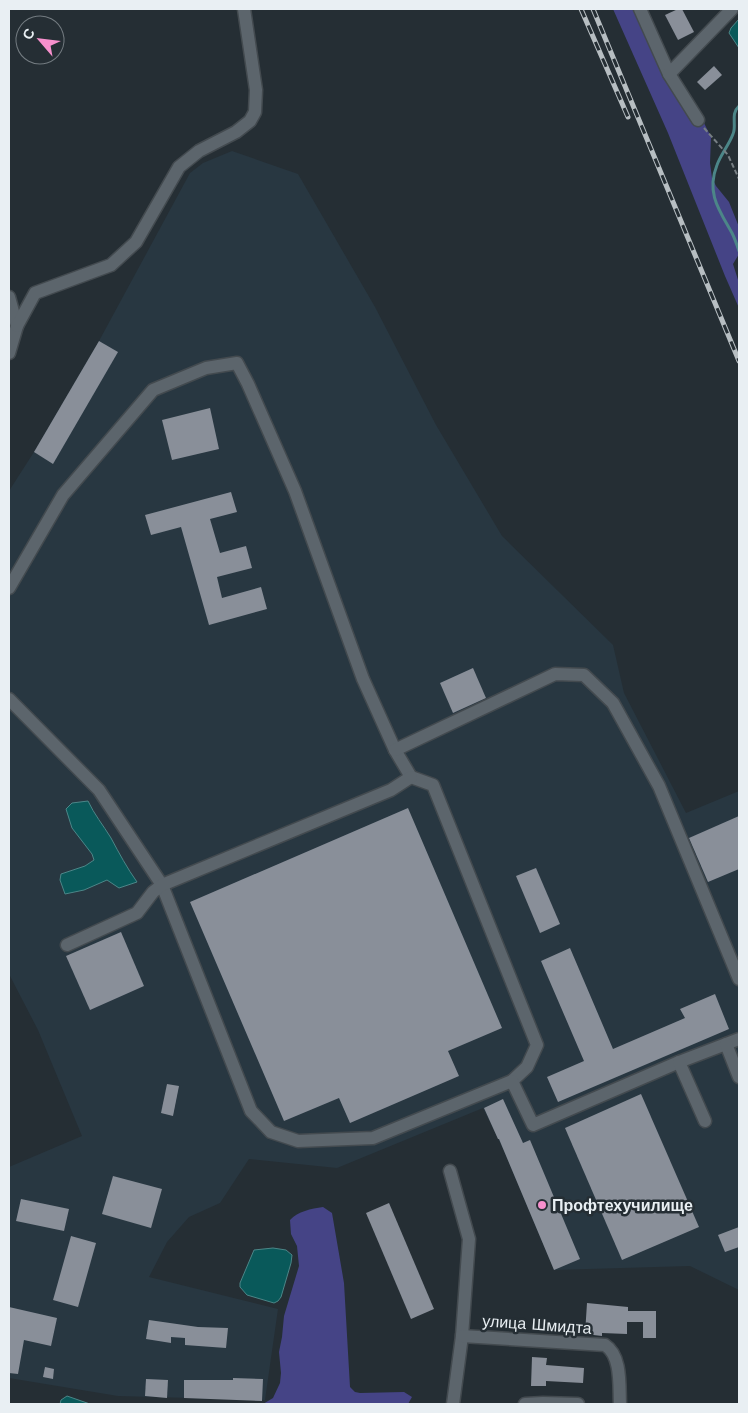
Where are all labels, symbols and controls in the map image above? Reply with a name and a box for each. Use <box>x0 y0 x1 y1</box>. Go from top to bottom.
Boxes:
north arrow <box>15 15 65 65</box>
text: С <box>19 26 38 42</box>
place label: Профтехучилище <box>552 1196 693 1215</box>
marker: Профтехучилище <box>536 1199 548 1211</box>
street label: улица Шмидта <box>482 1311 592 1338</box>

